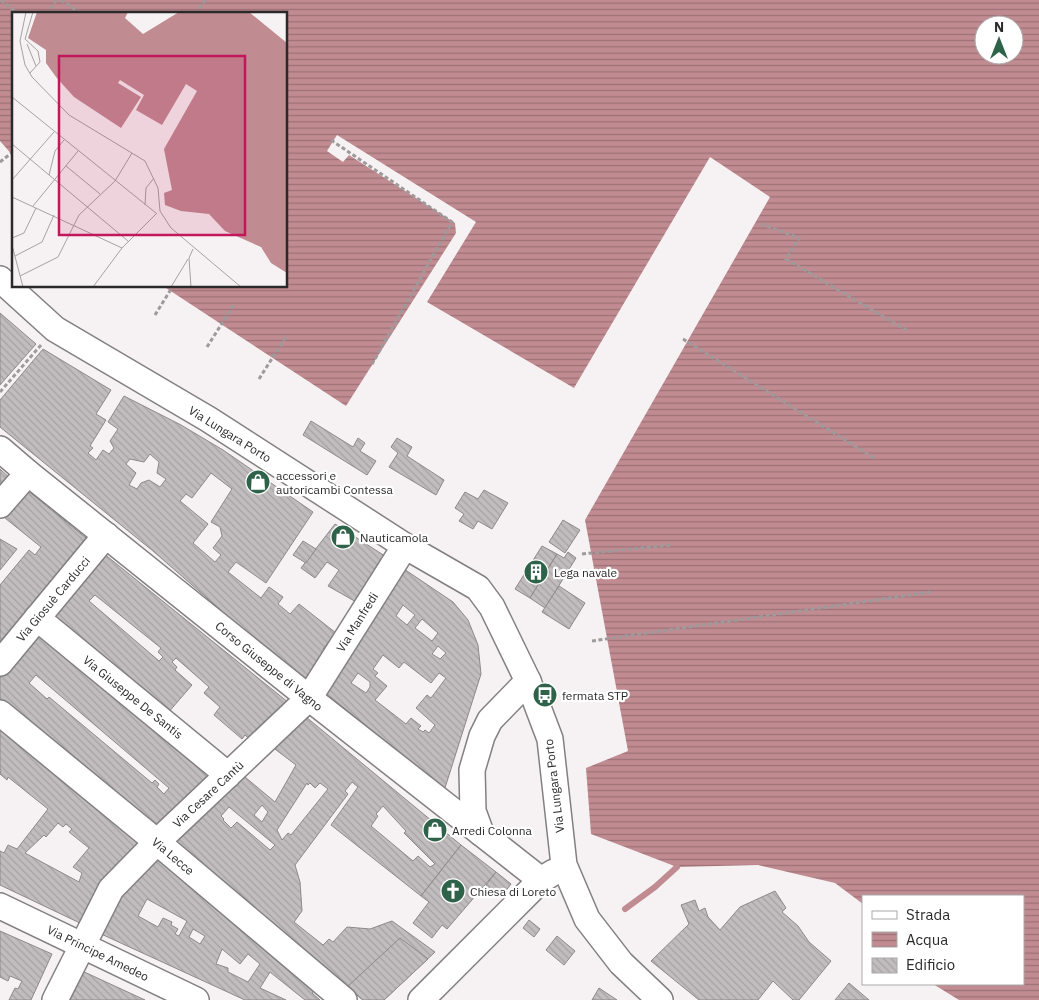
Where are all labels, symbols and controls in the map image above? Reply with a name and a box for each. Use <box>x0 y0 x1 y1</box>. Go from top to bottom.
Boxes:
inset map <box>12 12 288 288</box>
north arrow <box>974 15 1024 65</box>
text: N <box>994 18 1004 36</box>
street label: Via Lungara Porto <box>186 403 274 466</box>
place label: accessori e autoricambi Contessa <box>276 468 394 497</box>
shop icon: accessori e autoricambi Contessa <box>245 469 271 495</box>
shop icon: Nauticamola <box>330 524 356 550</box>
place label: Nauticamola <box>360 530 429 545</box>
street label: Via Giosuè Carducci <box>13 553 93 645</box>
building icon: Lega navale <box>523 559 549 585</box>
place label: Lega navale <box>554 565 618 580</box>
street label: Via Manfredi <box>333 589 381 655</box>
street label: Corso Giuseppe di Vagno <box>212 618 326 714</box>
street label: Via Giuseppe De Santis <box>80 652 186 742</box>
bus stop icon: fermata STP <box>532 682 558 708</box>
place label: fermata STP <box>562 688 628 703</box>
street label: Via Lungara Porto <box>541 738 567 834</box>
street label: Via Cesare Cantù <box>169 757 247 831</box>
shop icon: Arredi Colonna <box>422 817 448 843</box>
place label: Arredi Colonna <box>452 823 533 838</box>
street label: Via Lecce <box>149 834 197 878</box>
church icon: Chiesa di Loreto <box>440 878 466 904</box>
place label: Chiesa di Loreto <box>470 884 556 899</box>
legend <box>862 895 1024 985</box>
text: Strada <box>906 905 950 924</box>
street label: Via Principe Amedeo <box>45 922 152 984</box>
text: Acqua <box>906 930 948 949</box>
text: Edificio <box>906 955 955 974</box>

